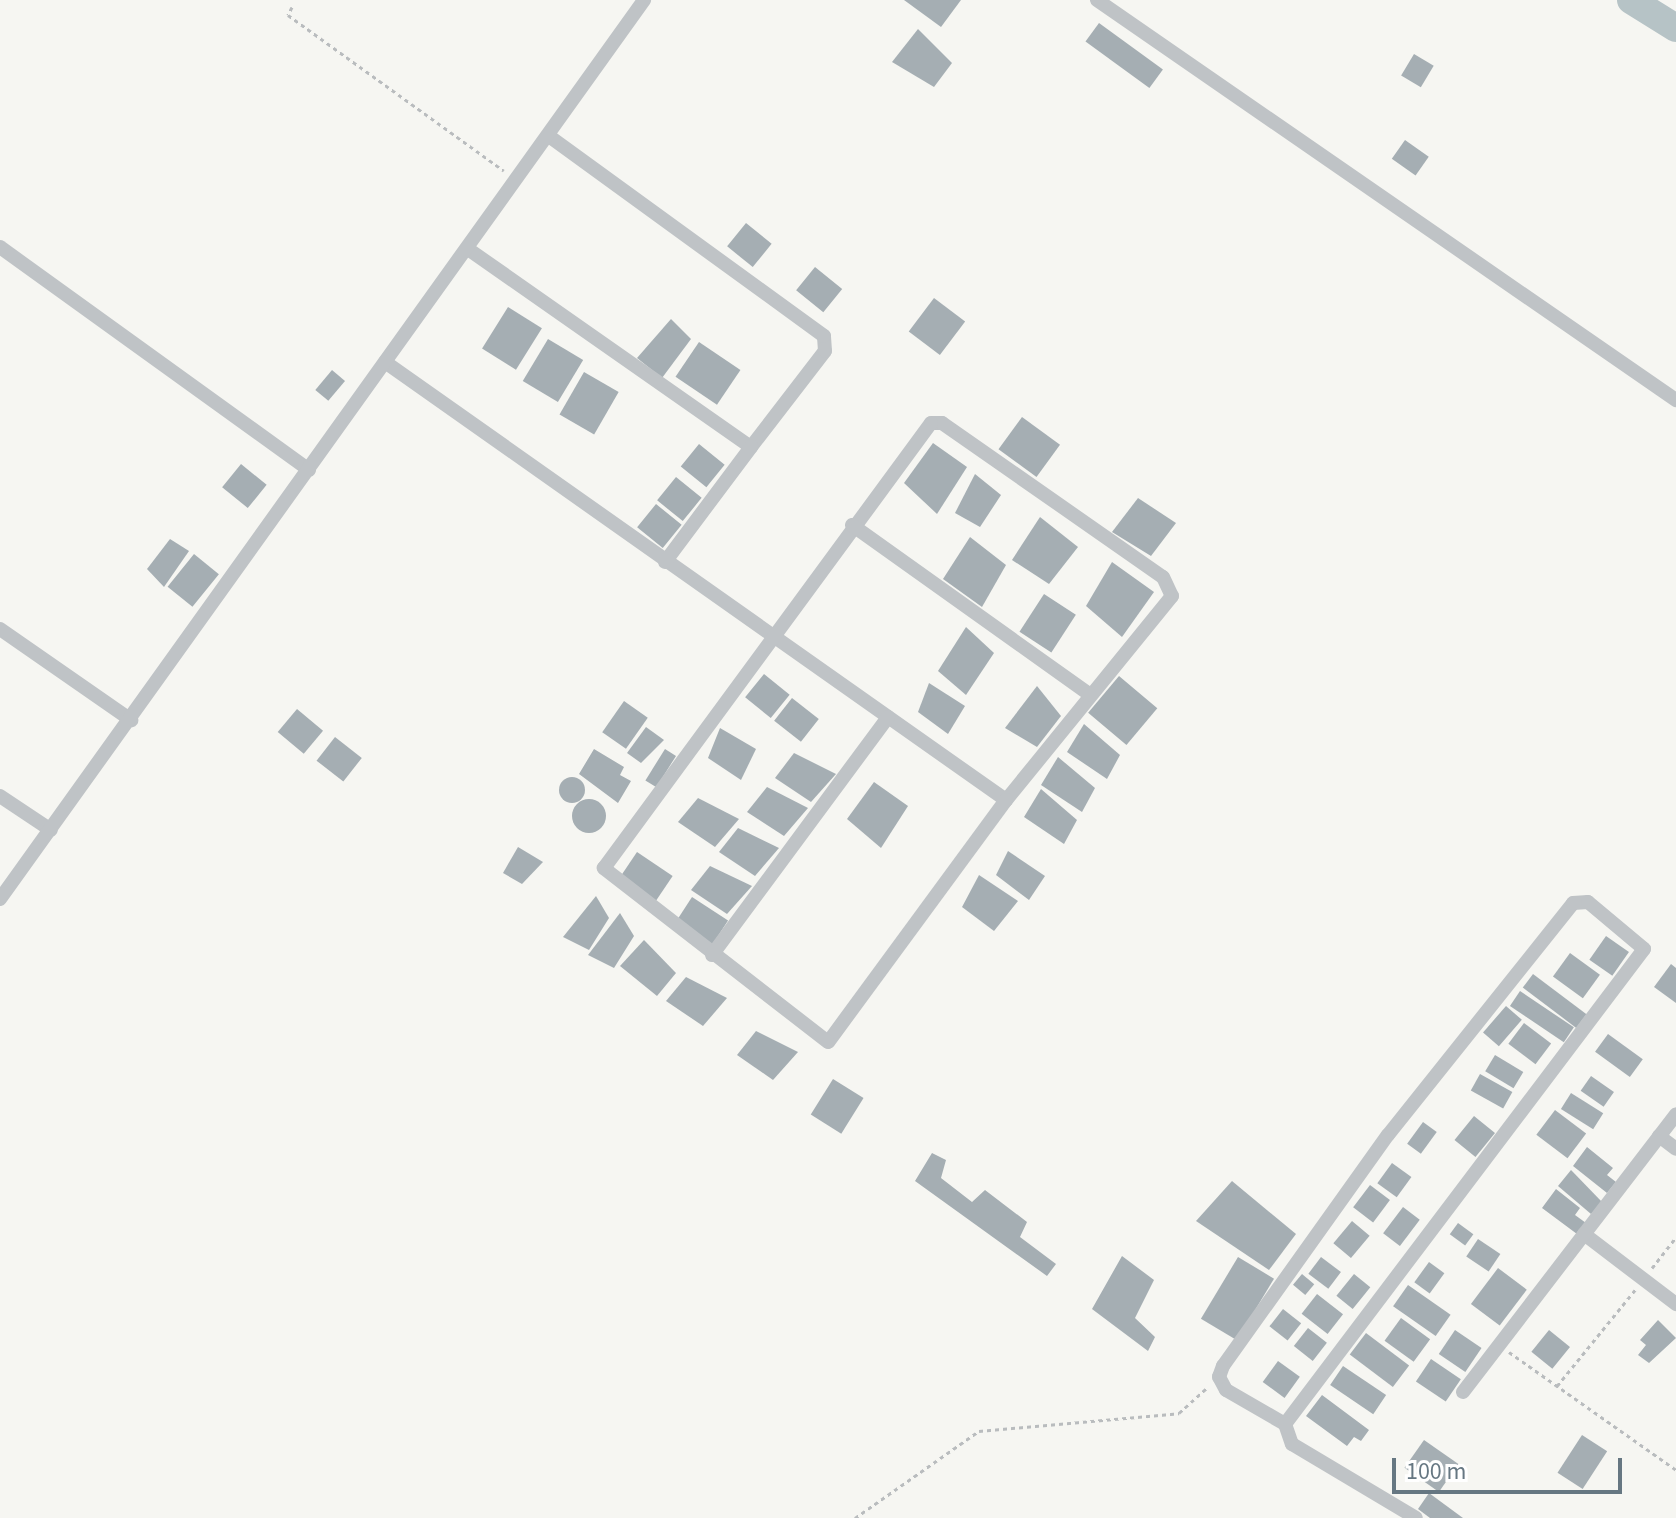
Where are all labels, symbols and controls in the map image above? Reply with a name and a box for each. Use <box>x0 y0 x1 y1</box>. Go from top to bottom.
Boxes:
scale bar <box>1396 1442 1626 1492</box>
text: 100 m <box>1406 1454 1466 1489</box>

